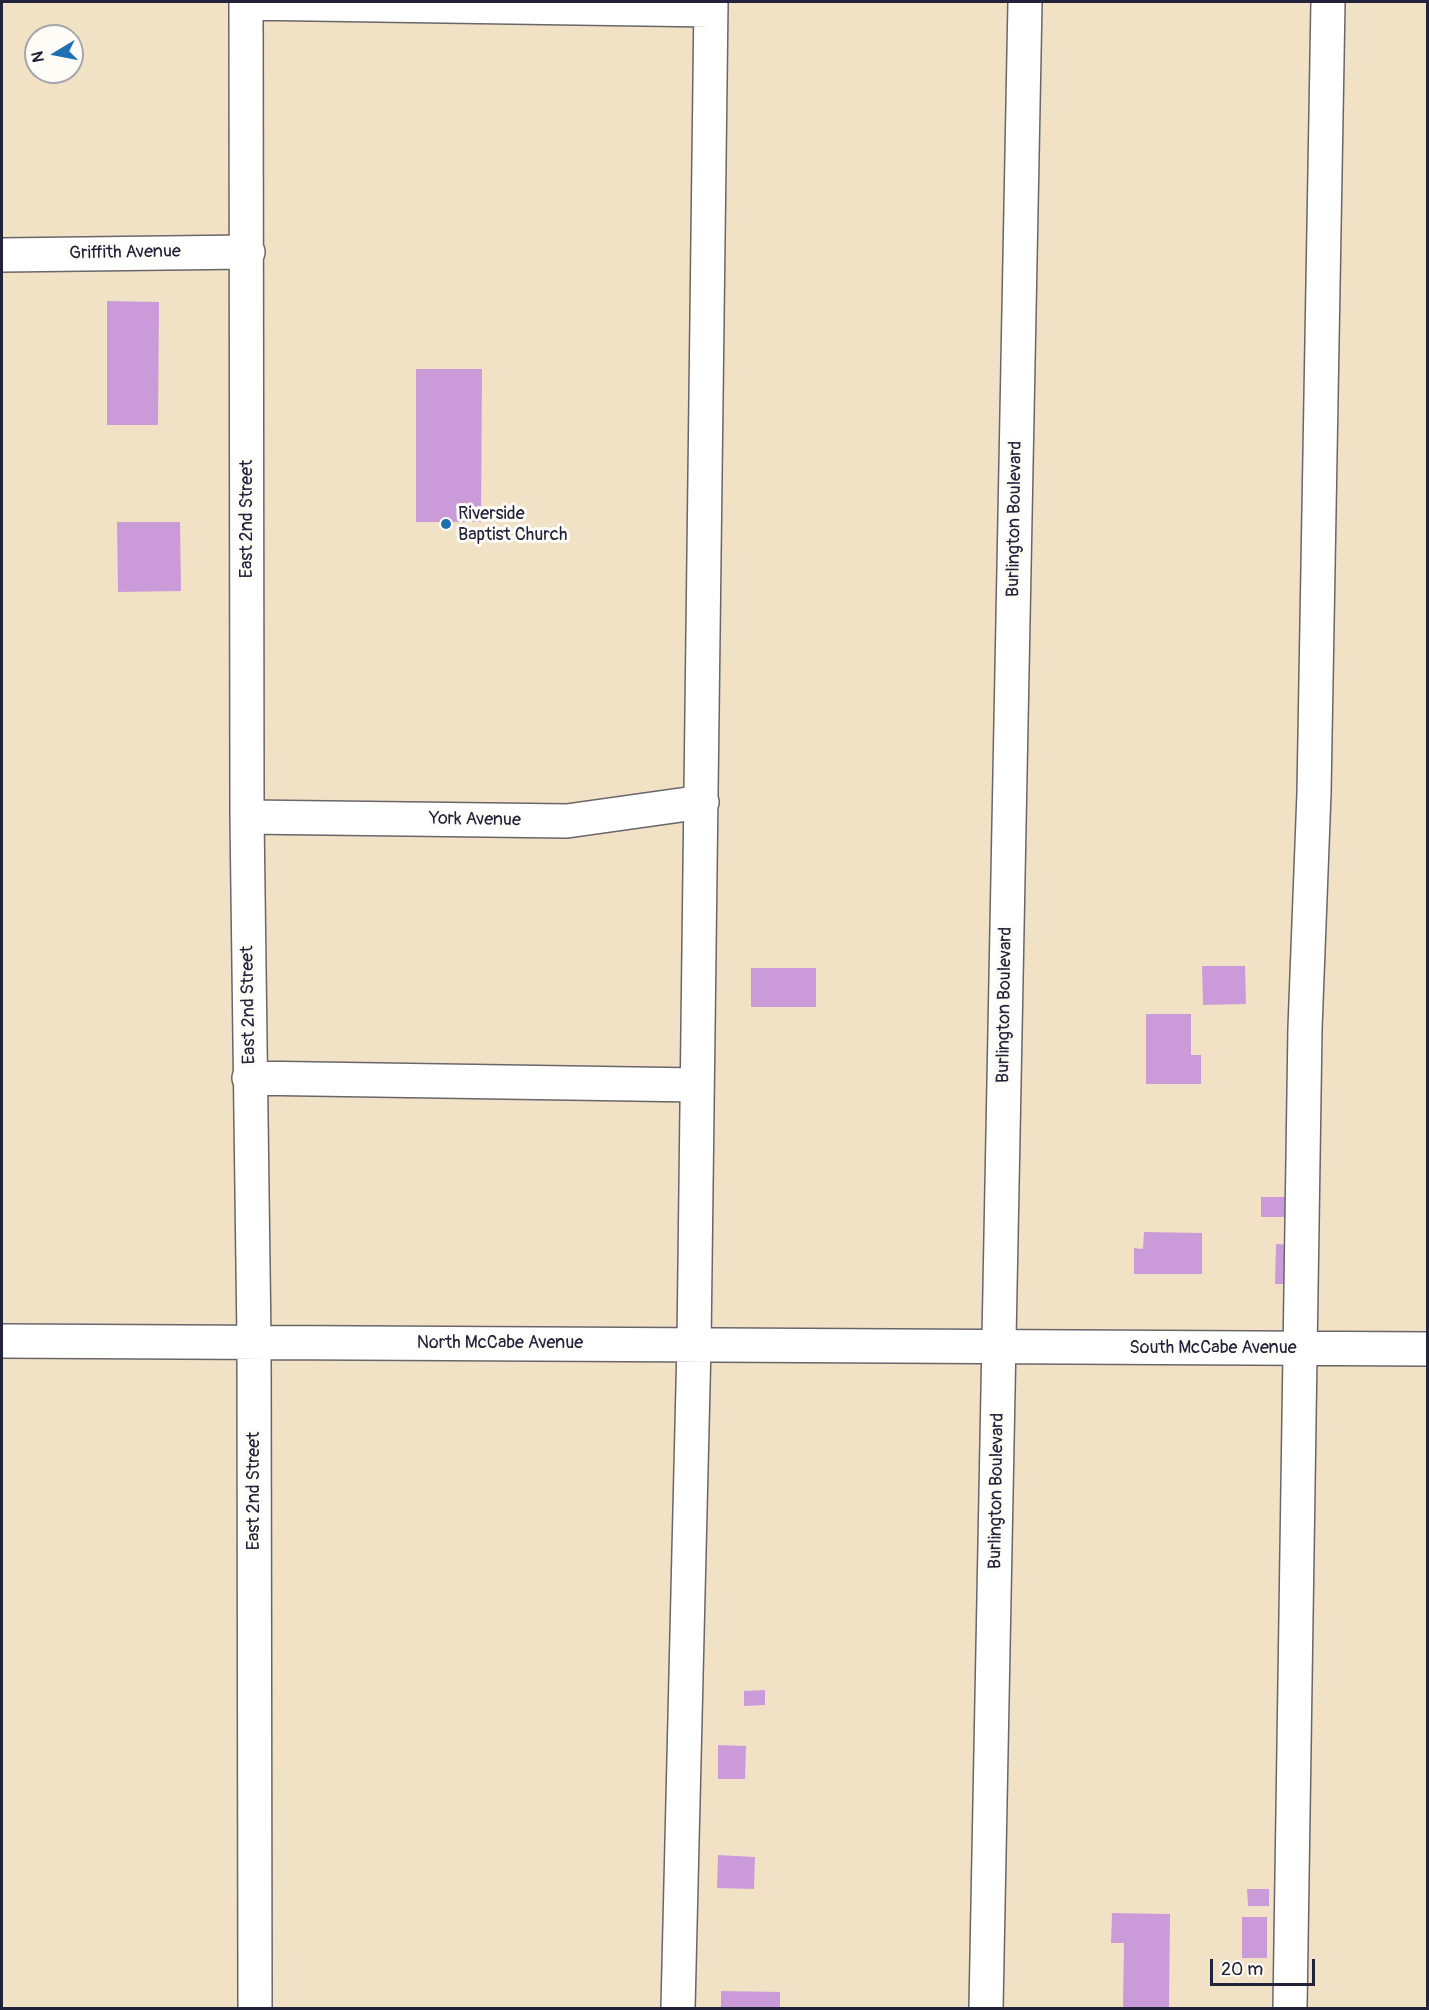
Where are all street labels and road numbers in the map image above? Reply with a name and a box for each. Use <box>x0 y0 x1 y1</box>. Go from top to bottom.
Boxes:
street label: Griffith Avenue <box>69 241 181 265</box>
street label: Burlington Boulevard <box>1003 441 1027 597</box>
street label: East 2nd Street <box>236 460 258 578</box>
street label: York Avenue <box>429 808 521 832</box>
street label: Burlington Boulevard <box>993 927 1017 1083</box>
street label: East 2nd Street <box>237 945 261 1065</box>
street label: North McCabe Avenue <box>417 1332 583 1354</box>
street label: South McCabe Avenue <box>1129 1337 1297 1359</box>
street label: Burlington Boulevard <box>985 1413 1009 1569</box>
street label: East 2nd Street <box>243 1432 265 1550</box>

